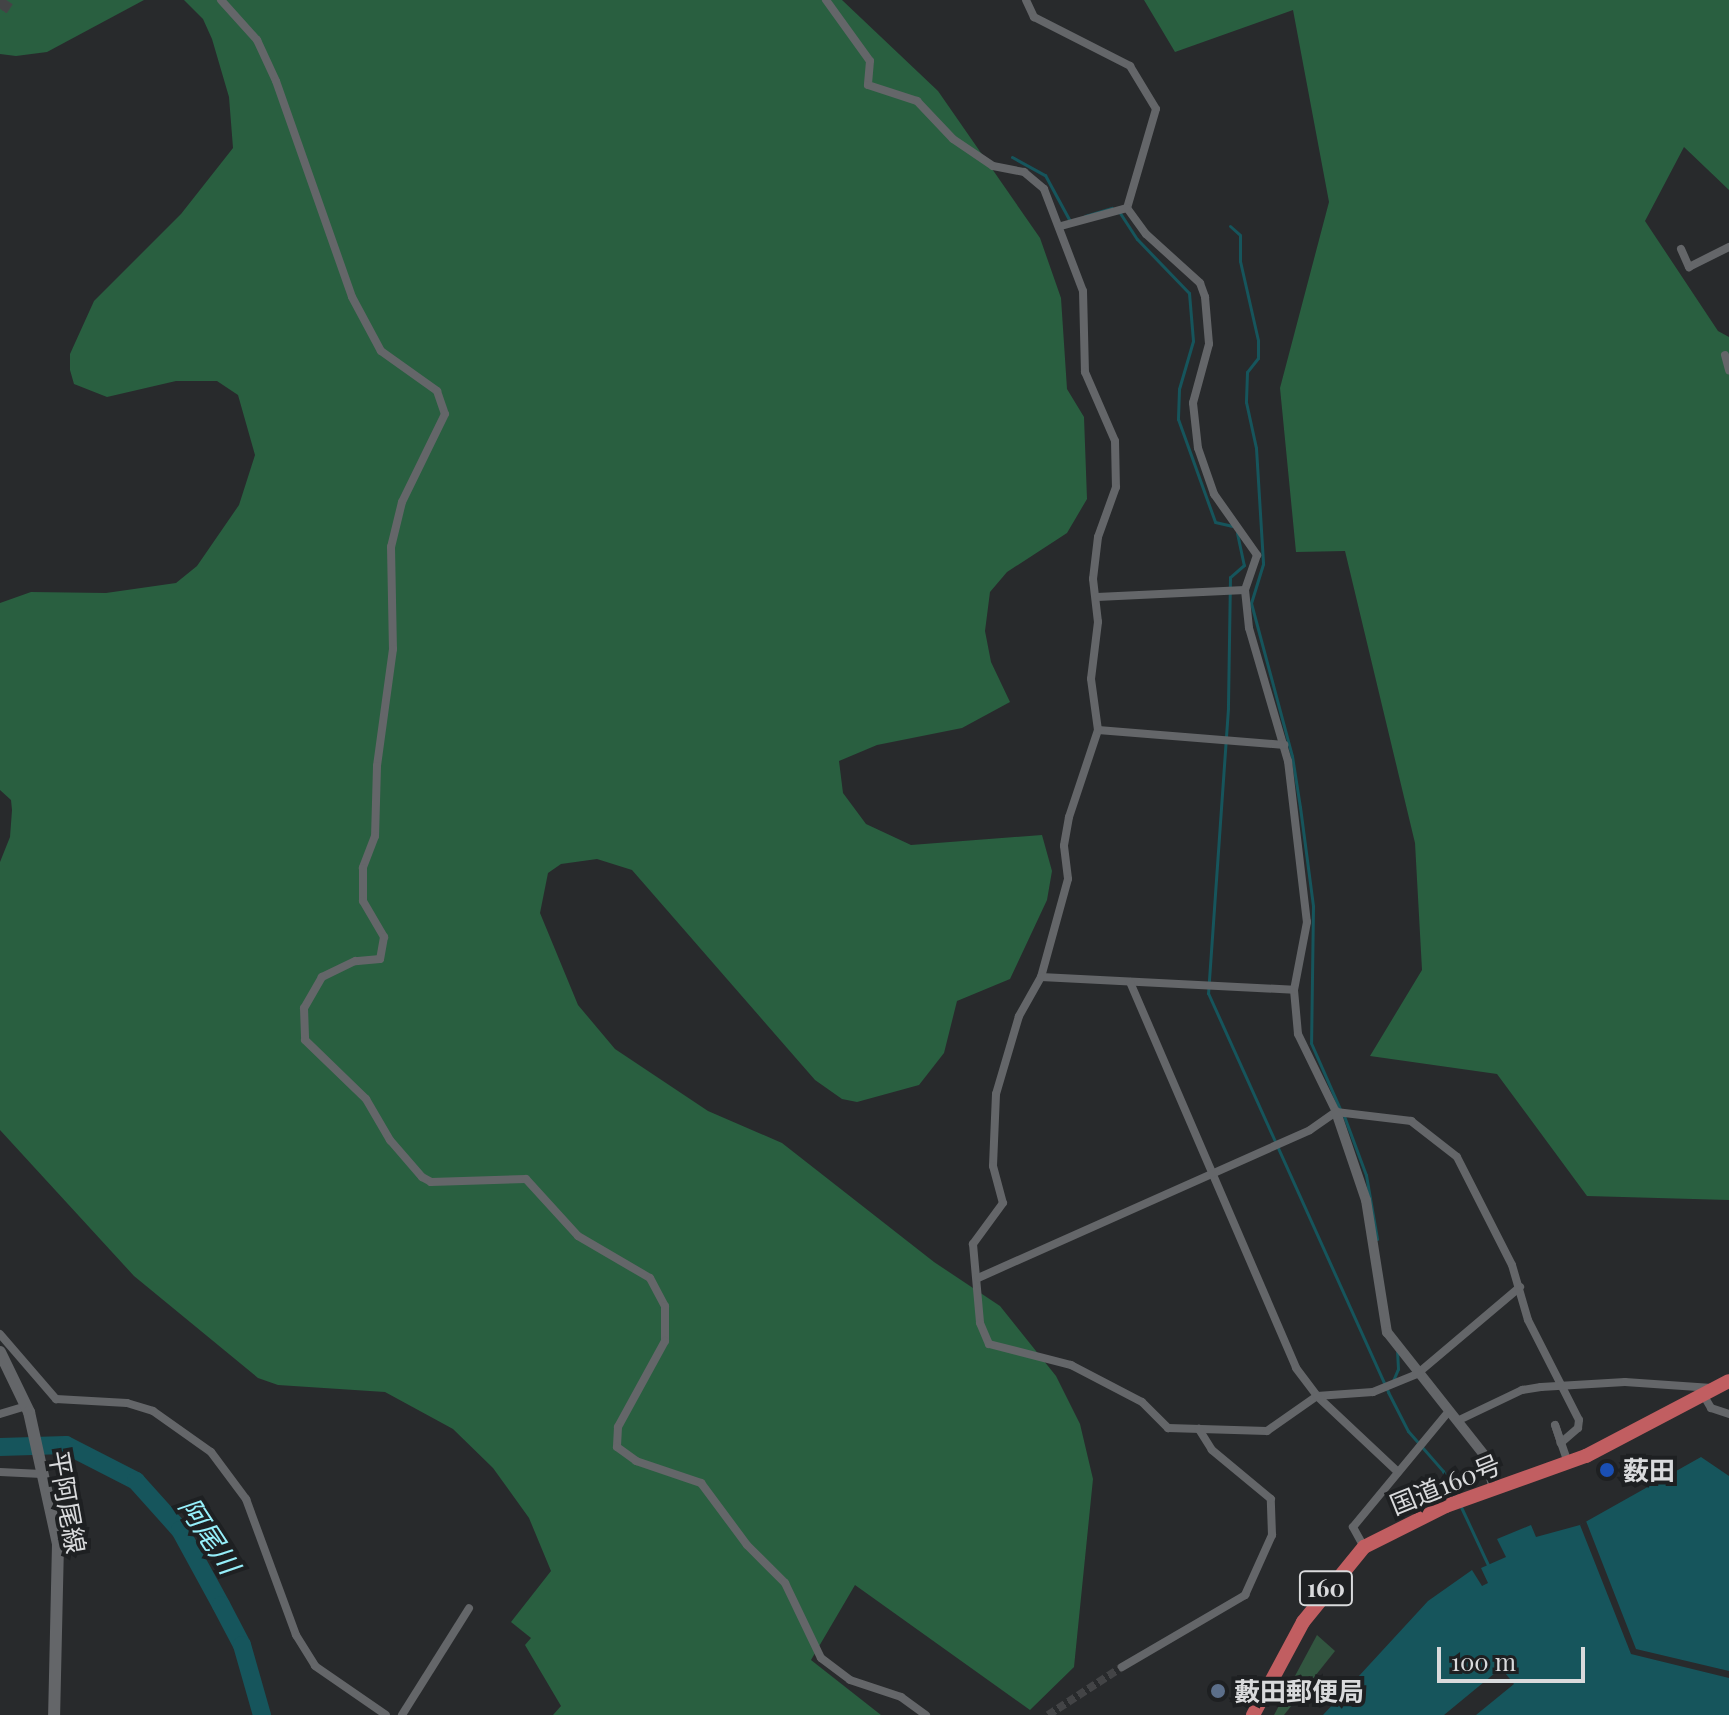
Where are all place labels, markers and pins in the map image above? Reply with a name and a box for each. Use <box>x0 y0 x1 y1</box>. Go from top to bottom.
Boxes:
place label: 薮田 <box>1623 1454 1675 1486</box>
marker: 薮田 <box>1598 1461 1616 1479</box>
place label: 藪田郵便局 <box>1234 1675 1364 1707</box>
marker: 藪田郵便局 <box>1209 1682 1227 1700</box>

